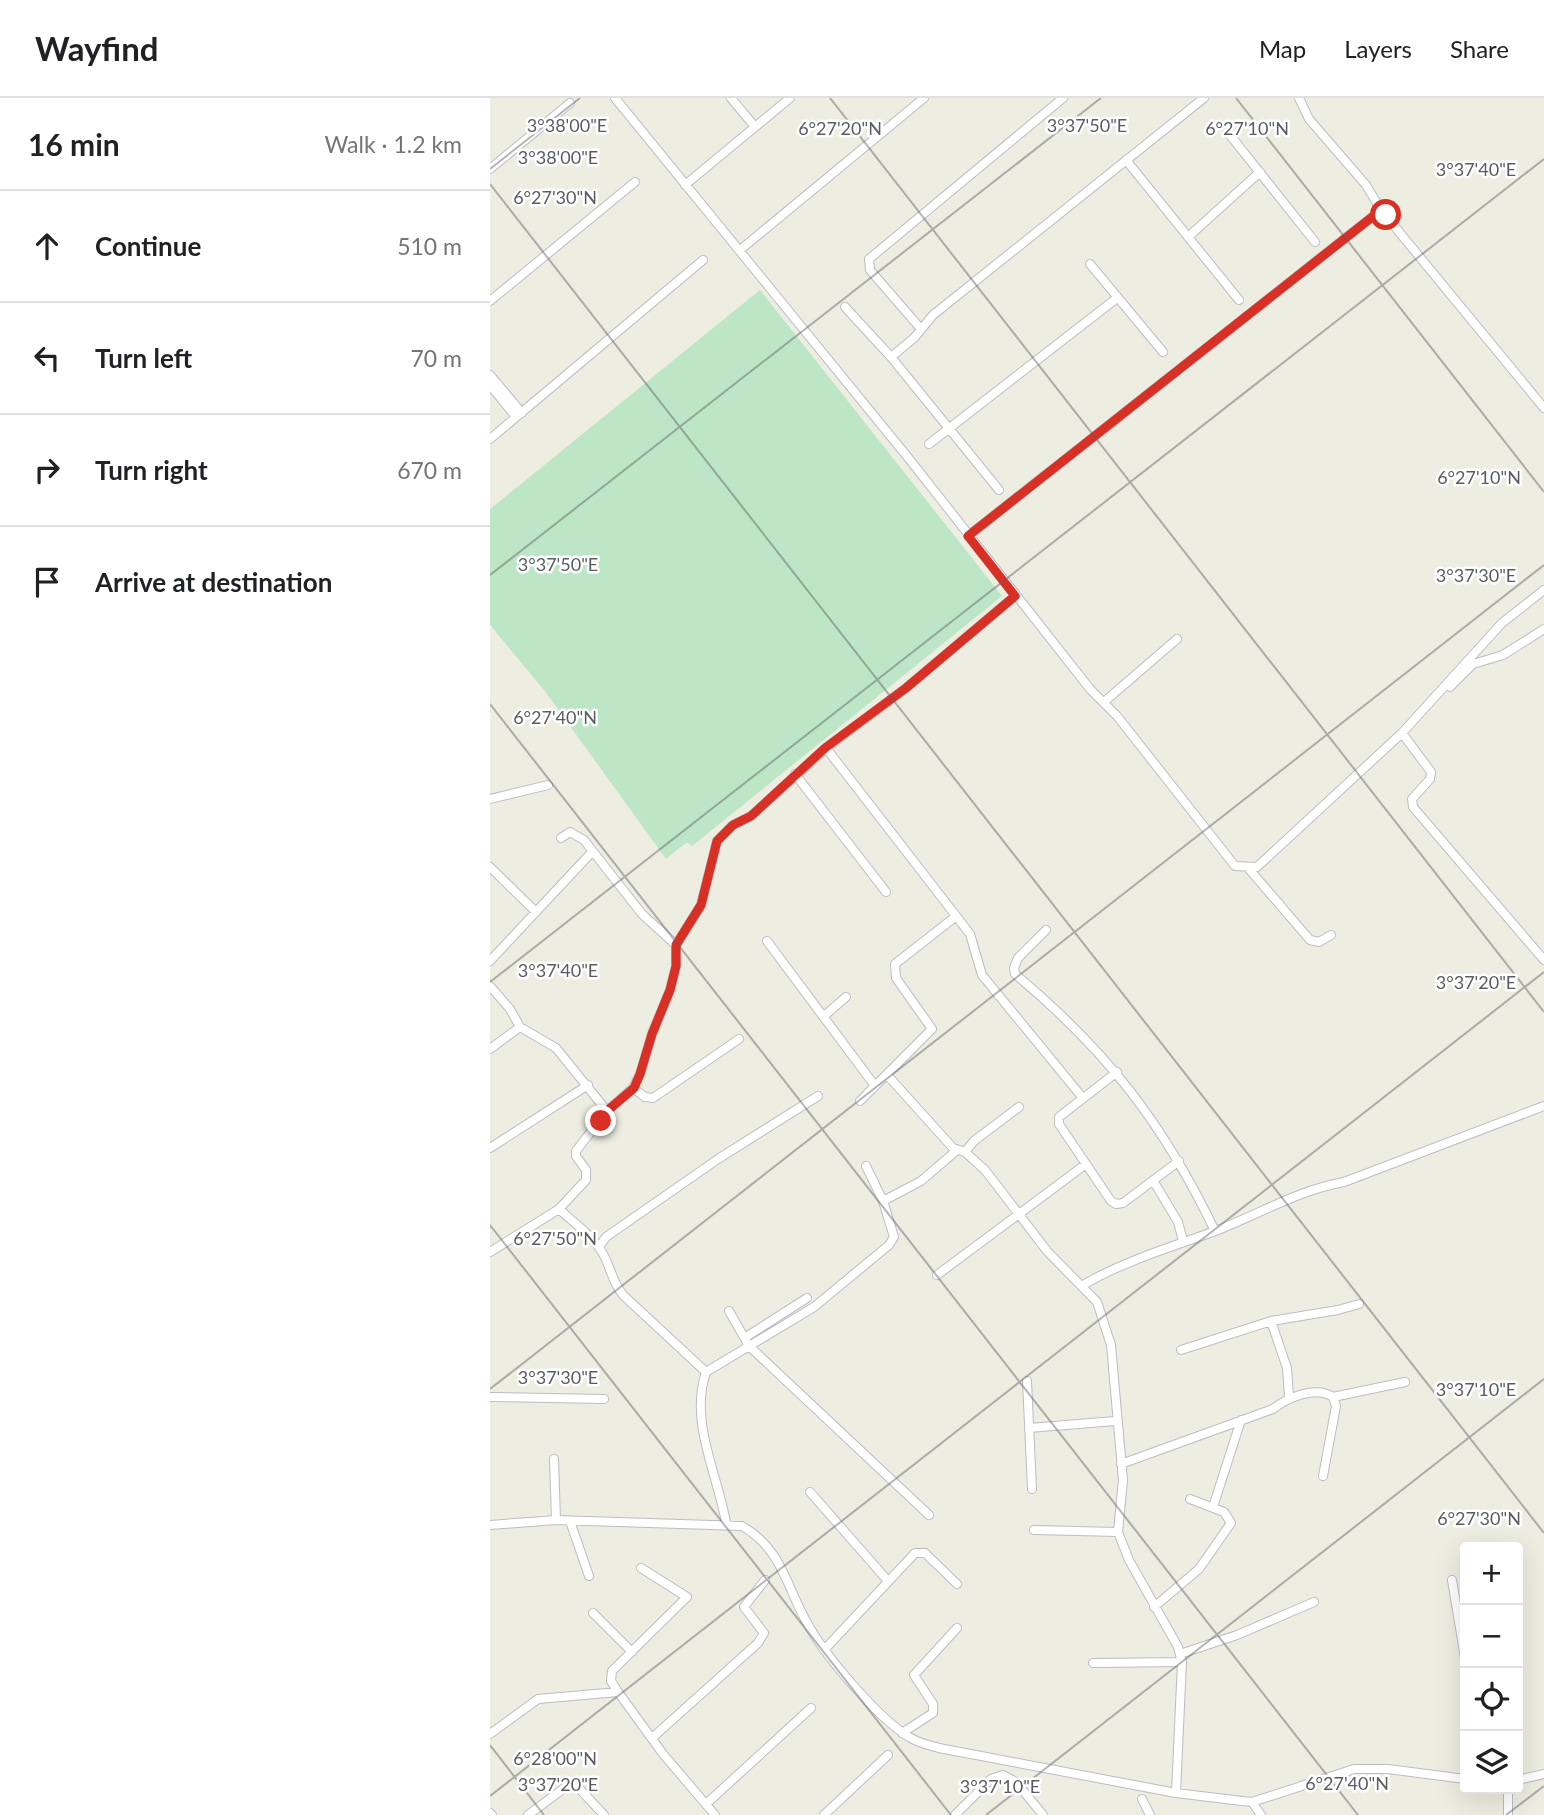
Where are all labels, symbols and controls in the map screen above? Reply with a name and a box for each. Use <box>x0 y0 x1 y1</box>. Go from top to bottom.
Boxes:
text: Wayfind <box>35 28 159 68</box>
text: Map <box>1259 34 1306 63</box>
text: Layers <box>1344 34 1412 63</box>
text: Share <box>1450 34 1509 63</box>
text: 3°38'00"E <box>527 114 607 136</box>
text: 3°37'50"E <box>1047 114 1127 136</box>
text: 6°27'20"N <box>798 117 882 139</box>
text: 6°27'10"N <box>1205 117 1289 139</box>
text: 16 min <box>28 126 120 162</box>
text: Walk · 1.2 km <box>325 130 462 158</box>
text: 3°38'00"E <box>518 146 598 168</box>
text: 3°37'40"E <box>1436 158 1516 180</box>
text: 6°27'30"N <box>513 186 597 208</box>
route start <box>1370 199 1401 230</box>
icon: ahead <box>28 227 66 265</box>
text: Continue <box>95 230 201 262</box>
text: 510 m <box>397 232 462 260</box>
icon: left <box>28 339 66 377</box>
text: Turn left <box>95 342 192 374</box>
text: 70 m <box>411 344 462 372</box>
icon: right <box>28 451 66 489</box>
text: Turn right <box>95 454 208 486</box>
text: 670 m <box>397 456 462 484</box>
text: 6°27'10"N <box>1437 466 1521 488</box>
text: 3°37'50"E <box>518 553 598 575</box>
icon: arrive <box>28 563 66 601</box>
text: 3°37'30"E <box>1436 564 1516 586</box>
text: Arrive at destination <box>95 566 332 598</box>
text: 6°27'40"N <box>513 706 597 728</box>
text: 3°37'40"E <box>518 959 598 981</box>
text: 3°37'20"E <box>1436 971 1516 993</box>
route end <box>585 1105 616 1136</box>
text: 6°27'50"N <box>513 1227 597 1249</box>
text: 3°37'30"E <box>518 1366 598 1388</box>
text: 3°37'10"E <box>1436 1378 1516 1400</box>
text: 6°27'30"N <box>1437 1507 1521 1529</box>
map controls <box>1460 1542 1523 1794</box>
button: + <box>1460 1542 1523 1605</box>
button: − <box>1460 1605 1523 1668</box>
button: locate <box>1460 1668 1523 1731</box>
button: layers <box>1460 1731 1523 1794</box>
text: 6°28'00"N <box>513 1747 597 1769</box>
text: 6°27'40"N <box>1305 1772 1389 1794</box>
text: 3°37'20"E <box>518 1773 598 1795</box>
text: 3°37'10"E <box>960 1775 1040 1797</box>

